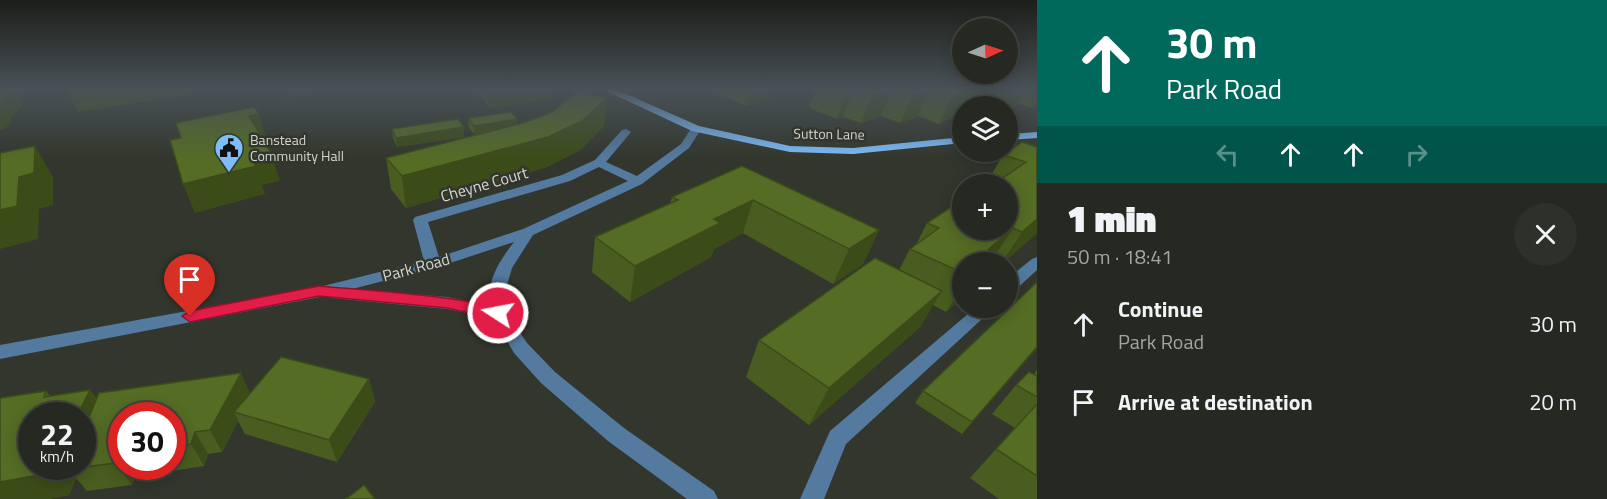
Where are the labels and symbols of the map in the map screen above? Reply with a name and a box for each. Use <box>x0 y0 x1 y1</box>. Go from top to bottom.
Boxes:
north arrow <box>952 18 1018 84</box>
street label: Sutton Lane <box>793 122 865 145</box>
place label: Banstead Community Hall <box>250 129 344 166</box>
public building icon: Banstead Community Hall <box>213 132 245 174</box>
street label: Cheyne Court <box>438 160 531 208</box>
street label: Park Road <box>380 247 452 287</box>
pin <box>164 254 215 316</box>
position arrow <box>466 281 530 345</box>
speed limit sign: 30 <box>108 402 186 480</box>

